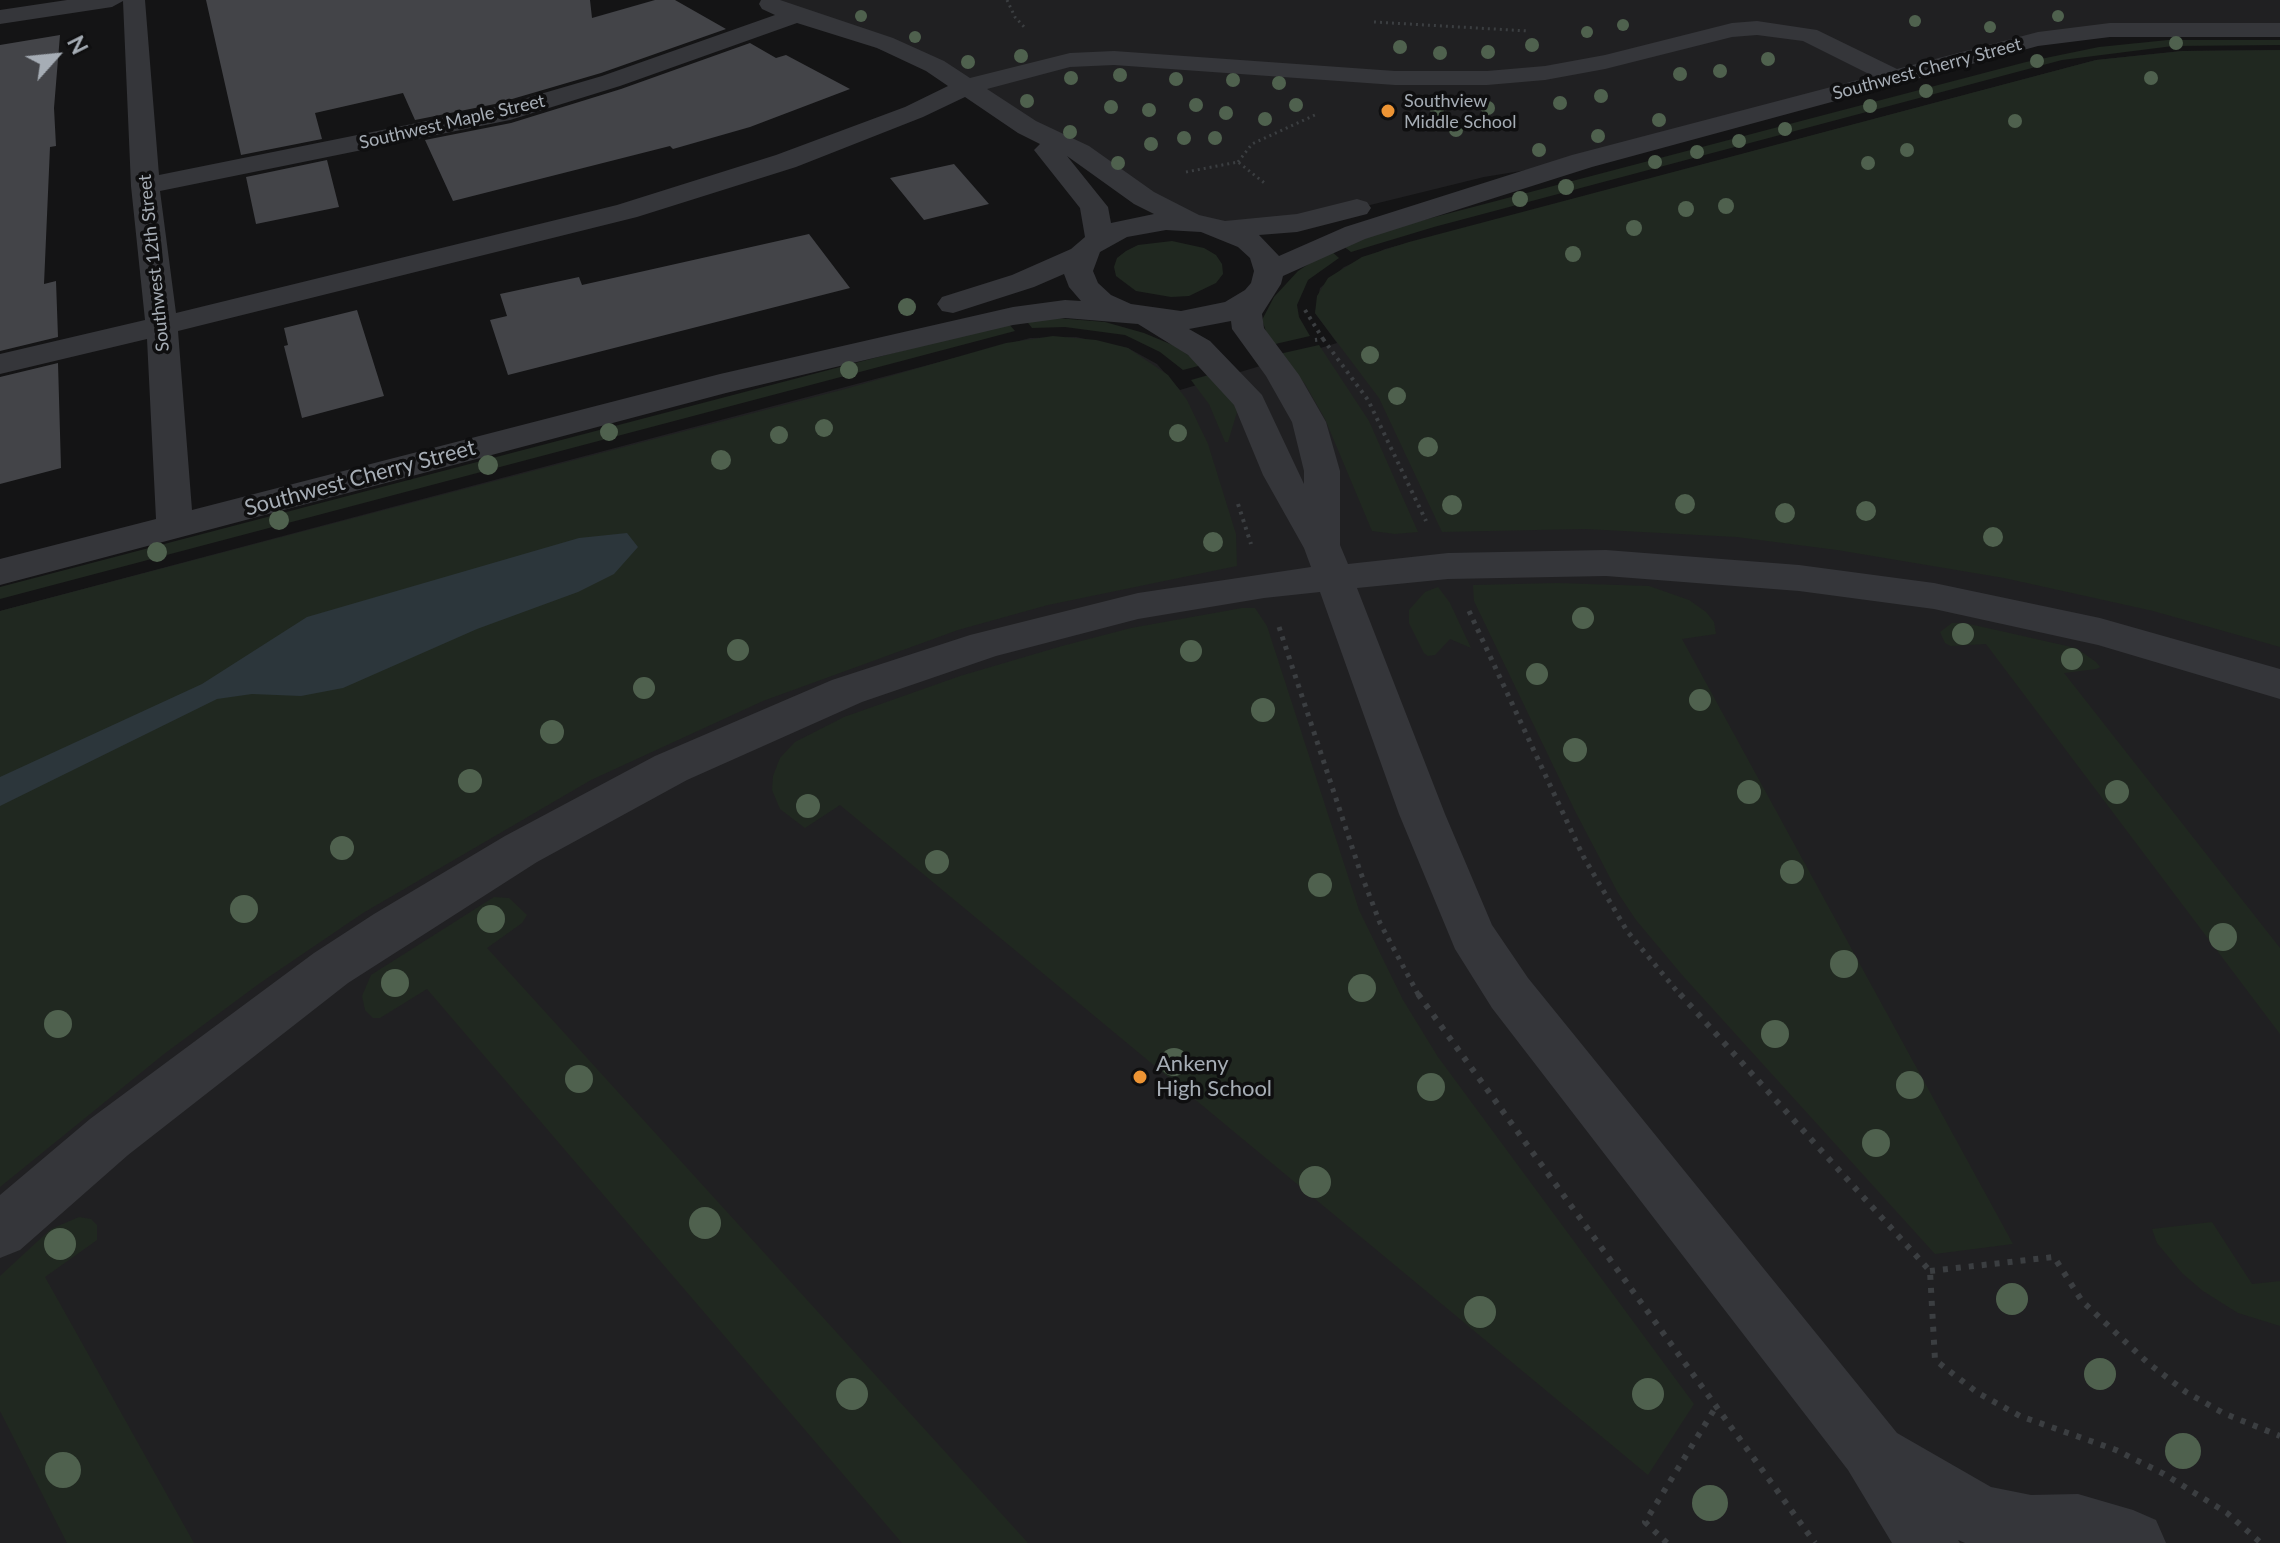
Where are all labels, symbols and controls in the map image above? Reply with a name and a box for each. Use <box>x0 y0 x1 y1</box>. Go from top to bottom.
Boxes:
north arrow <box>16 16 96 96</box>
text: N <box>62 31 94 59</box>
street label: Southwest Cherry Street <box>1830 33 2024 105</box>
street label: Southwest Maple Street <box>357 90 547 154</box>
place label: Southview Middle School <box>1404 90 1516 132</box>
marker: Southview Middle School <box>1379 102 1397 120</box>
street label: Southwest 12th Street <box>134 173 174 353</box>
street label: Southwest Cherry Street <box>242 434 478 522</box>
place label: Ankeny High School <box>1156 1051 1272 1102</box>
marker: Ankeny High School <box>1131 1068 1149 1086</box>

